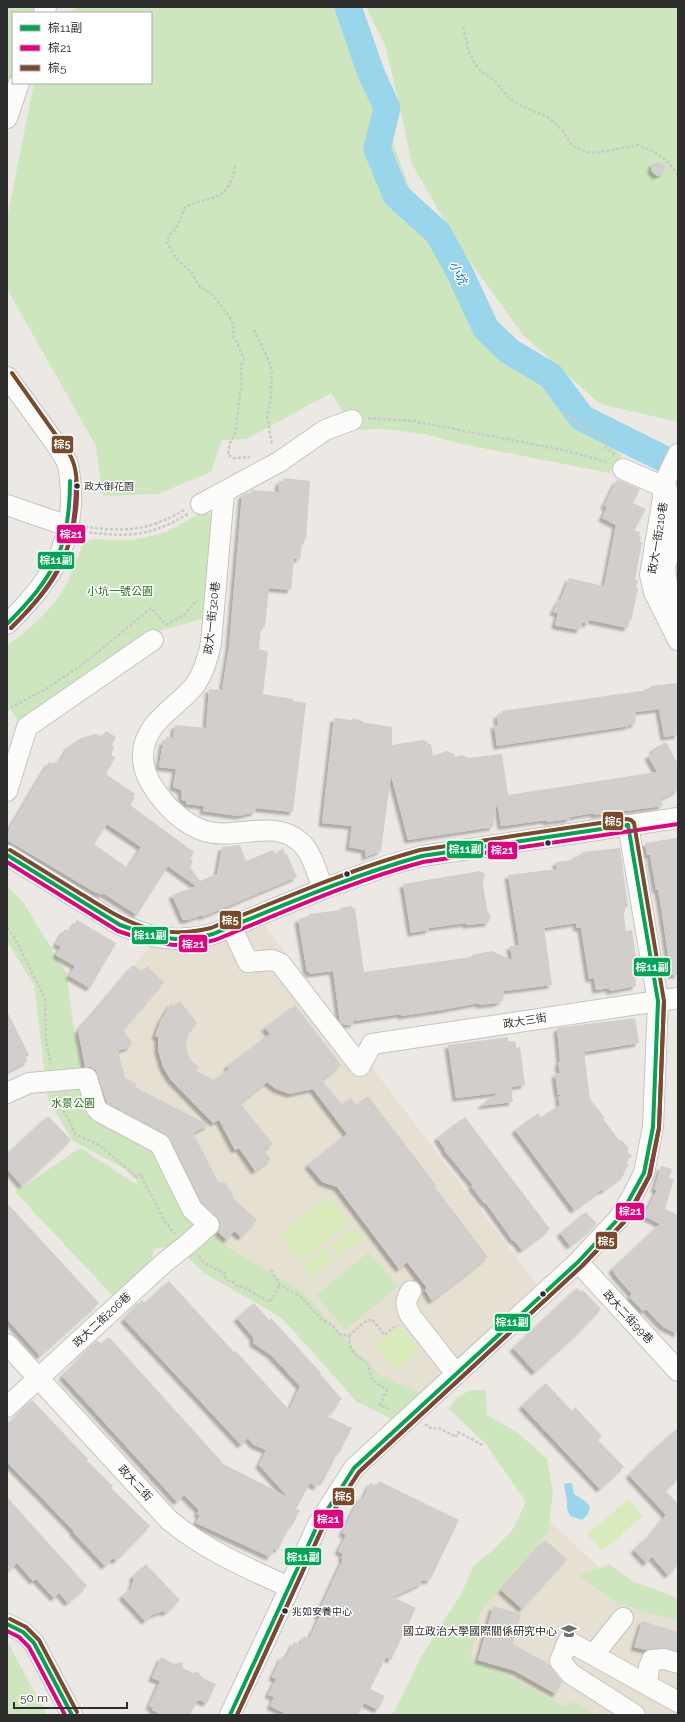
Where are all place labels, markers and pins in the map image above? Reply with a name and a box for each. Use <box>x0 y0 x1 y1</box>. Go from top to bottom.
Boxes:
marker: 政大御花園 <box>72 481 82 491</box>
place label: 政大御花園 <box>84 481 134 492</box>
unlabelled marker <box>543 838 553 848</box>
unlabelled marker <box>342 869 352 879</box>
unlabelled marker <box>538 1289 548 1299</box>
marker: 兆如安養中心 <box>280 1606 290 1616</box>
place label: 兆如安養中心 <box>292 1606 352 1617</box>
school or university icon: 國立政治大學國際關係研究中心 <box>560 1622 578 1640</box>
place label: 國立政治大學國際關係研究中心 <box>403 1625 557 1638</box>

